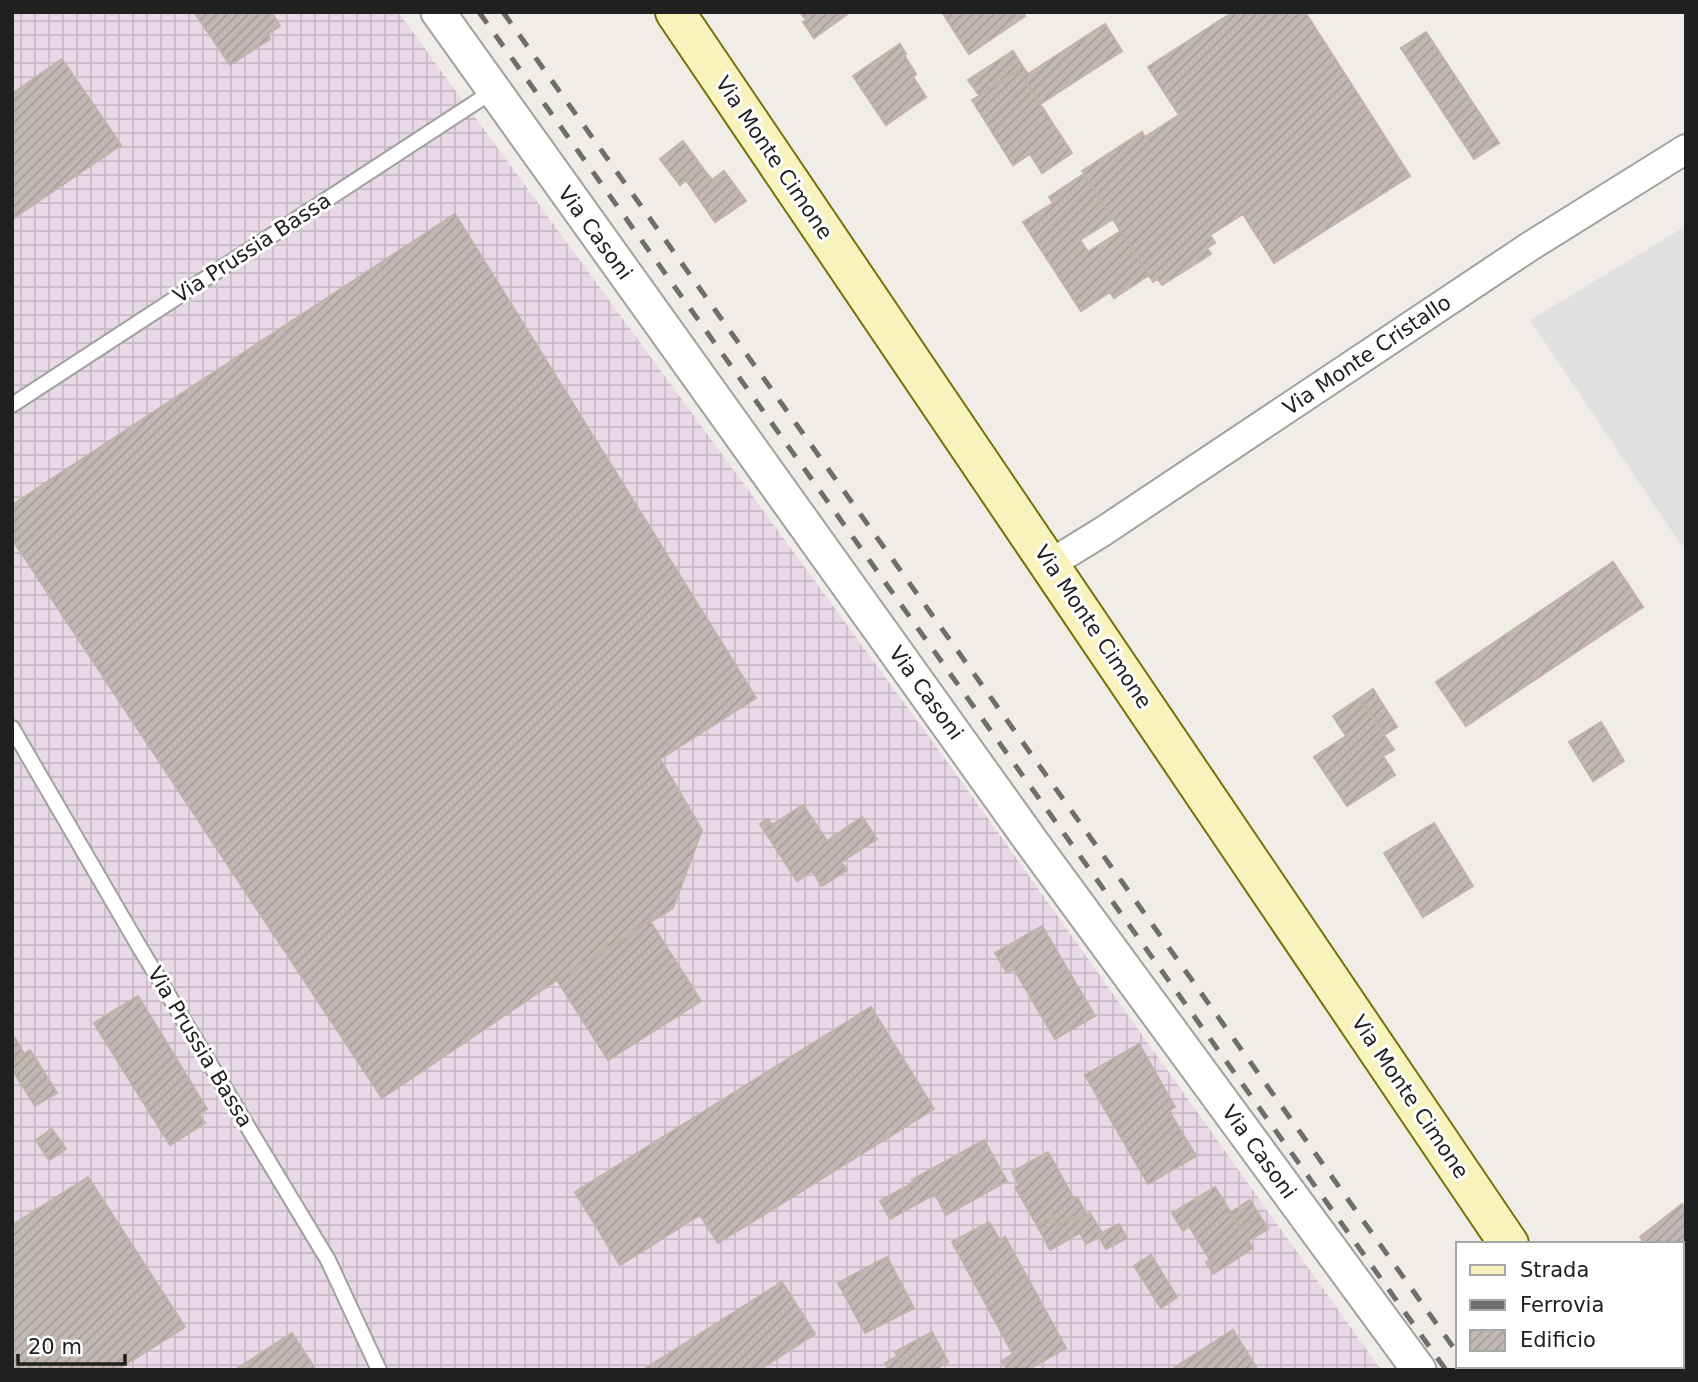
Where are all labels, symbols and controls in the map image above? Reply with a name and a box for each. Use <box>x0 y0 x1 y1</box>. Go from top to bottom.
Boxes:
street label: Via Monte Cimone <box>711 72 837 244</box>
street label: Via Casoni <box>553 182 637 284</box>
street label: Via Prussia Bassa <box>169 188 335 308</box>
street label: Via Monte Cristallo <box>1279 290 1455 420</box>
street label: Via Monte Cimone <box>1030 541 1156 713</box>
street label: Via Casoni <box>884 642 968 744</box>
street label: Via Prussia Bassa <box>143 962 257 1132</box>
street label: Via Monte Cimone <box>1347 1011 1473 1183</box>
street label: Via Casoni <box>1217 1101 1301 1203</box>
legend <box>1456 1242 1684 1368</box>
text: Strada <box>1520 1258 1589 1282</box>
text: Ferrovia <box>1520 1293 1604 1317</box>
scale bar <box>18 1322 124 1366</box>
text: Edificio <box>1520 1328 1596 1352</box>
text: 20 m <box>28 1335 82 1359</box>

